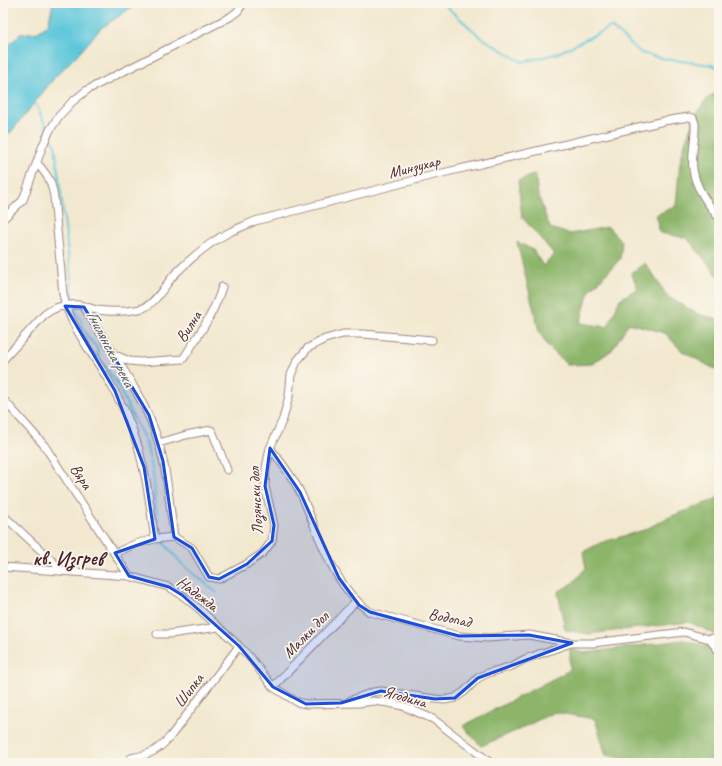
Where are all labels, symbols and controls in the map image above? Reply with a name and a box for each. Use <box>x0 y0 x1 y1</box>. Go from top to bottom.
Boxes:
street label: Минзухар <box>386 151 443 183</box>
water label: Гнилянска река <box>82 306 140 392</box>
street label: Вилна <box>171 306 207 346</box>
street label: Вяра <box>66 460 98 494</box>
street label: Лозянски дол <box>244 465 268 535</box>
district label: кв. Изгрев <box>32 546 108 572</box>
street label: Надежда <box>173 572 223 617</box>
street label: Водопад <box>427 604 475 633</box>
street label: Малки дол <box>278 606 334 662</box>
street label: Шипка <box>170 668 209 712</box>
street label: Ягодина <box>381 681 430 713</box>

